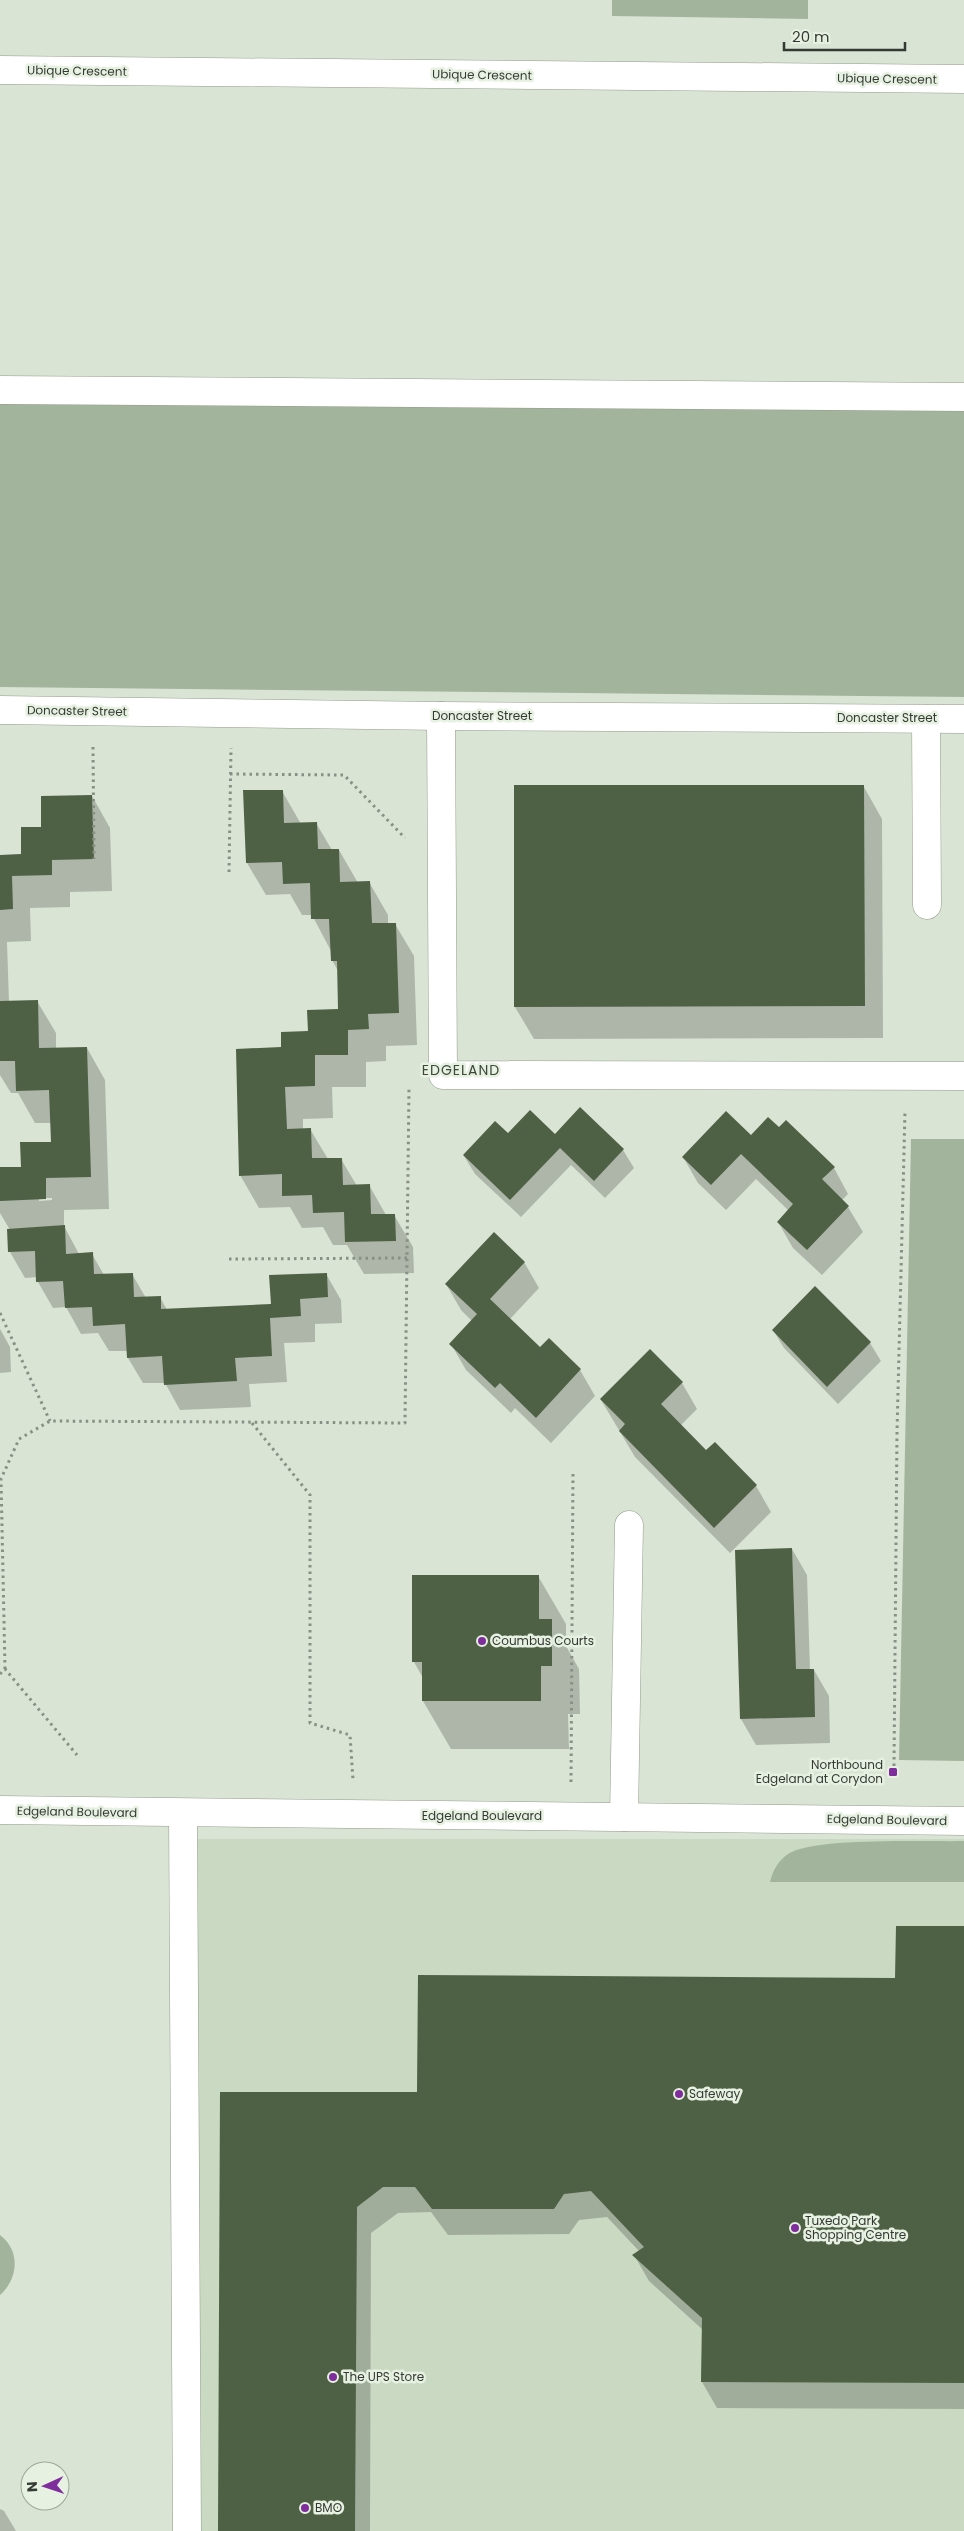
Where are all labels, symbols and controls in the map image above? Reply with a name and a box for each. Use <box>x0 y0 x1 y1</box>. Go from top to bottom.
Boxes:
scale bar <box>784 20 905 52</box>
text: 20 m <box>792 26 830 47</box>
street label: Ubique Crescent <box>27 61 127 80</box>
street label: Ubique Crescent <box>432 65 532 84</box>
street label: Ubique Crescent <box>837 69 937 88</box>
street label: Doncaster Street <box>27 701 127 720</box>
street label: Doncaster Street <box>432 707 532 724</box>
street label: Doncaster Street <box>837 709 937 726</box>
district label: EDGELAND <box>422 1060 500 1080</box>
place label: Coumbus Courts <box>492 1632 594 1649</box>
marker: Coumbus Courts <box>476 1635 488 1647</box>
place label: Northbound Edgeland at Corydon <box>756 1756 883 1787</box>
marker: Northbound Edgeland at Corydon <box>887 1766 899 1778</box>
street label: Edgeland Boulevard <box>17 1802 137 1821</box>
street label: Edgeland Boulevard <box>422 1807 542 1824</box>
street label: Edgeland Boulevard <box>827 1810 947 1829</box>
place label: Safeway <box>689 2085 740 2102</box>
marker: Safeway <box>673 2088 685 2100</box>
place label: Tuxedo Park Shopping Centre <box>805 2212 906 2243</box>
marker: Tuxedo Park Shopping Centre <box>789 2222 801 2234</box>
place label: The UPS Store <box>343 2368 424 2385</box>
marker: The UPS Store <box>327 2371 339 2383</box>
north arrow <box>20 2461 70 2511</box>
text: N <box>22 2481 42 2492</box>
place label: BMO <box>315 2499 342 2516</box>
marker: BMO <box>299 2502 311 2514</box>

